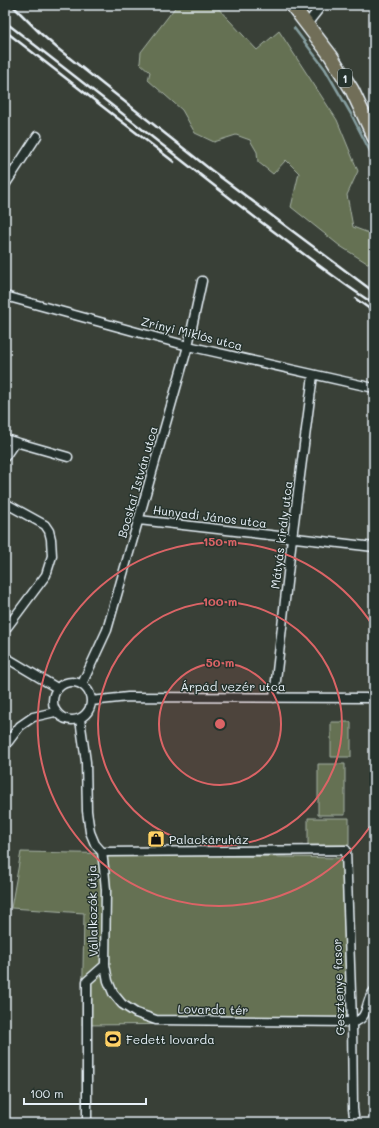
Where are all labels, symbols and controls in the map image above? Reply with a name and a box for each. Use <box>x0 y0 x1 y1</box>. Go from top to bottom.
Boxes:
road number: 1 <box>338 69 352 87</box>
street label: Zrínyi Miklós utca <box>140 313 244 353</box>
street label: Bocskai István utca <box>113 424 161 540</box>
street label: Mátyás király utca <box>266 480 296 590</box>
street label: Hunyadi János utca <box>152 501 268 531</box>
text: 150 m <box>203 533 237 549</box>
text: 100 m <box>203 593 237 609</box>
text: 50 m <box>206 654 234 670</box>
street label: Árpád vezér utca <box>181 678 285 694</box>
centre of rings <box>213 717 227 731</box>
shop icon: Palackáruház <box>146 829 166 849</box>
place label: Palackáruház <box>169 831 249 847</box>
street label: Vállalkozók útja <box>83 865 101 957</box>
street label: Gesztenye fasor <box>328 938 348 1036</box>
street label: Lovarda tér <box>177 1000 249 1018</box>
sports icon: Fedett lovarda <box>103 1029 123 1049</box>
place label: Fedett lovarda <box>126 1031 215 1047</box>
scale bar <box>24 1080 146 1106</box>
text: 100 m <box>30 1085 64 1101</box>

